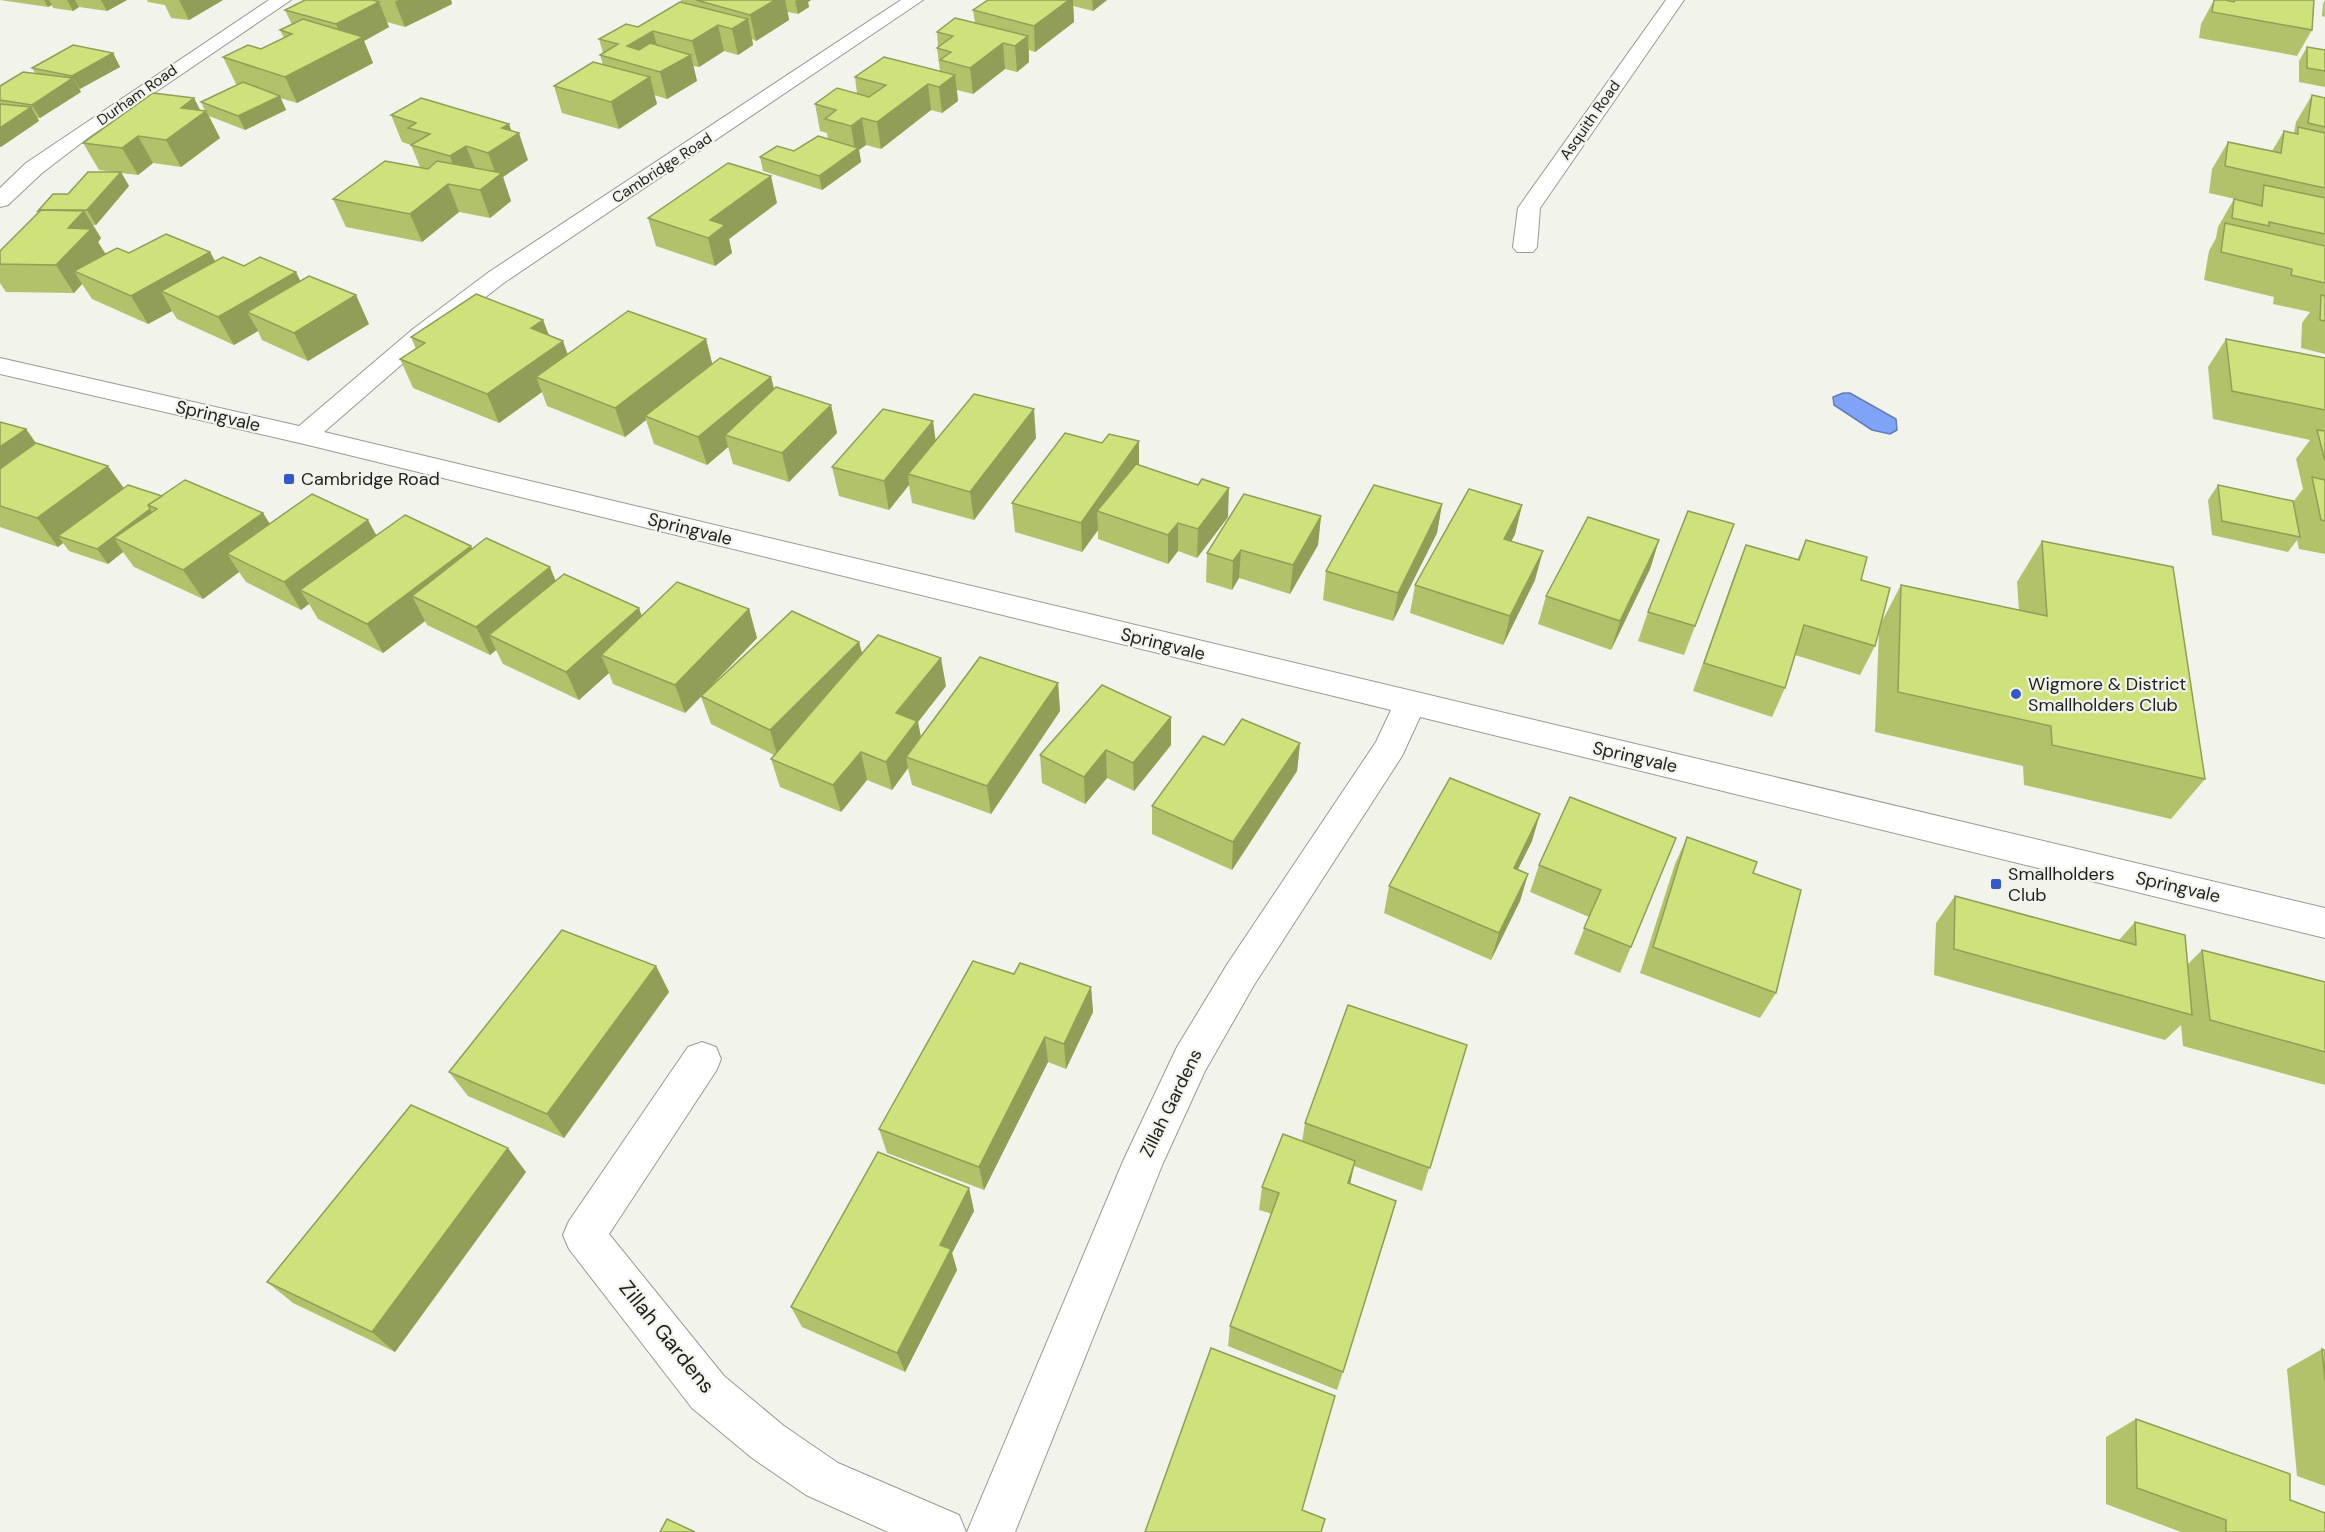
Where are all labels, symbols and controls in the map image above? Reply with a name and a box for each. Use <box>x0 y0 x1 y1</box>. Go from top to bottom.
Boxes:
street label: Durham Road <box>93 60 181 130</box>
street label: Asquith Road <box>1555 76 1625 164</box>
street label: Cambridge Road <box>608 128 716 208</box>
street label: Springvale <box>173 395 263 437</box>
place label: Cambridge Road <box>301 467 440 491</box>
marker: Cambridge Road <box>282 472 296 486</box>
street label: Springvale <box>645 507 735 551</box>
street label: Springvale <box>1118 622 1208 666</box>
place label: Wigmore & District Smallholders Club <box>2028 672 2186 717</box>
marker: Wigmore & District Smallholders Club <box>2009 687 2023 701</box>
street label: Springvale <box>1590 736 1680 778</box>
place label: Smallholders Club <box>2008 862 2115 907</box>
street label: Springvale <box>2133 866 2223 908</box>
marker: Smallholders Club <box>1989 877 2003 891</box>
street label: Zillah Gardens <box>1134 1045 1208 1161</box>
street label: Zillah Gardens <box>613 1275 721 1399</box>

